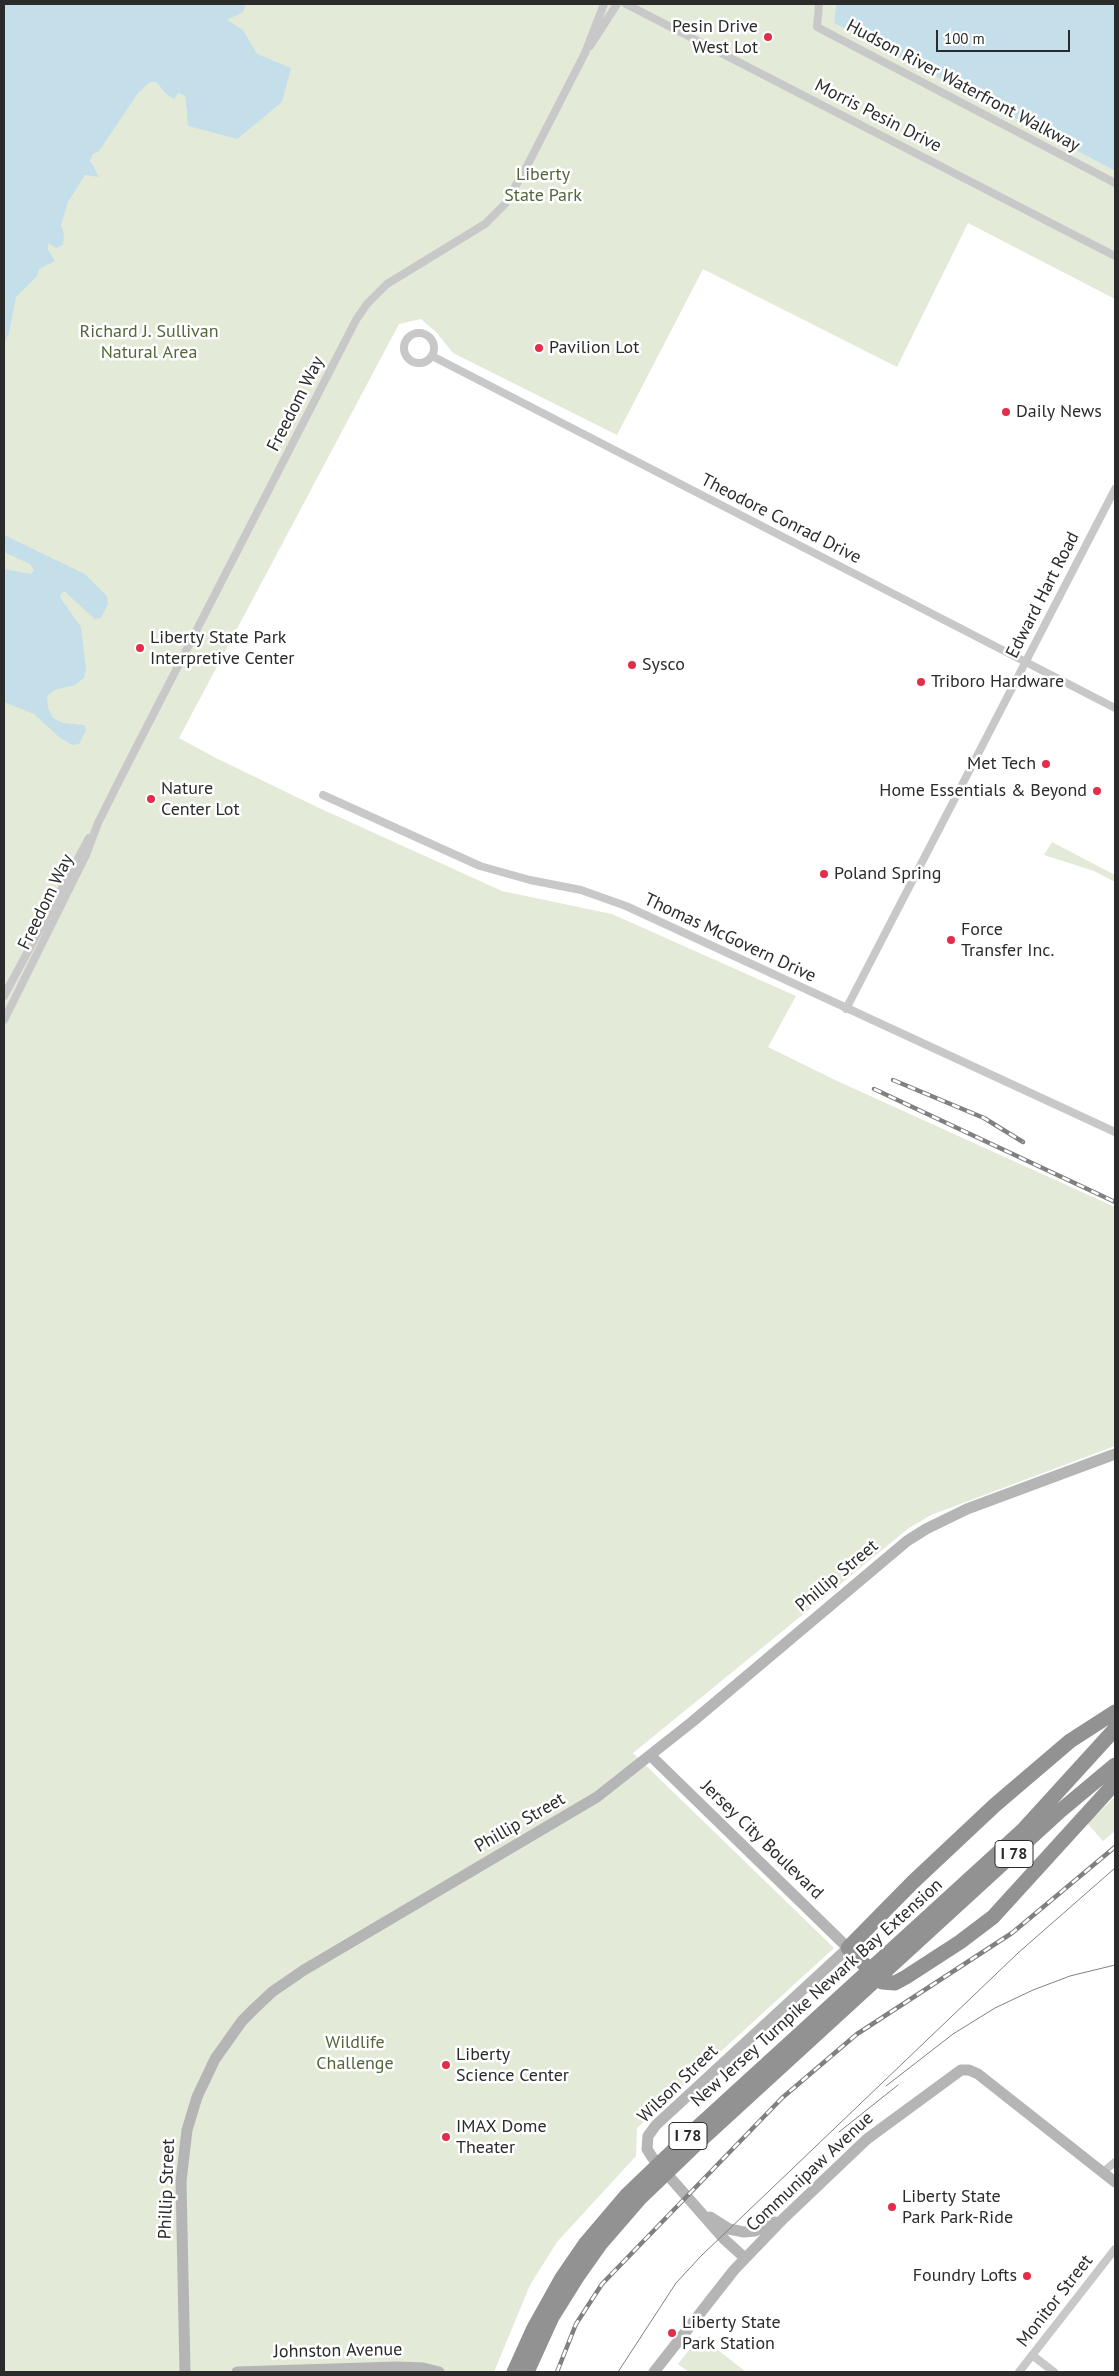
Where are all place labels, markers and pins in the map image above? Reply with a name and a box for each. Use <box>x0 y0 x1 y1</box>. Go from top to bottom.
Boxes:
place label: Pesin Drive West Lot <box>672 16 758 58</box>
marker: Pesin Drive West Lot <box>762 31 774 43</box>
place label: Pavilion Lot <box>549 337 639 359</box>
marker: Pavilion Lot <box>533 342 545 354</box>
place label: Daily News <box>1016 401 1102 423</box>
marker: Daily News <box>1000 406 1012 418</box>
place label: Liberty State Park Interpretive Center <box>150 627 294 670</box>
marker: Liberty State Park Interpretive Center <box>134 642 146 654</box>
place label: Sysco <box>642 654 685 676</box>
marker: Sysco <box>626 659 638 671</box>
place label: Triboro Hardware <box>931 671 1064 693</box>
marker: Triboro Hardware <box>915 676 927 688</box>
place label: Met Tech <box>967 753 1036 775</box>
marker: Met Tech <box>1040 758 1052 770</box>
place label: Nature Center Lot <box>161 778 240 821</box>
place label: Home Essentials & Beyond <box>879 780 1087 802</box>
marker: Home Essentials & Beyond <box>1091 785 1103 797</box>
marker: Nature Center Lot <box>145 793 157 805</box>
place label: Poland Spring <box>834 863 941 885</box>
marker: Poland Spring <box>818 868 830 880</box>
place label: Force Transfer Inc. <box>961 919 1054 962</box>
marker: Force Transfer Inc. <box>945 934 957 946</box>
place label: Liberty Science Center <box>456 2044 569 2086</box>
marker: Liberty Science Center <box>440 2059 452 2071</box>
place label: IMAX Dome Theater <box>456 2116 547 2158</box>
marker: IMAX Dome Theater <box>440 2131 452 2143</box>
place label: Liberty State Park Park-Ride <box>902 2186 1013 2228</box>
marker: Liberty State Park Park-Ride <box>886 2201 898 2213</box>
place label: Foundry Lofts <box>913 2265 1017 2287</box>
marker: Foundry Lofts <box>1021 2270 1033 2282</box>
place label: Liberty State Park Station <box>682 2312 781 2354</box>
marker: Liberty State Park Station <box>666 2327 678 2339</box>

